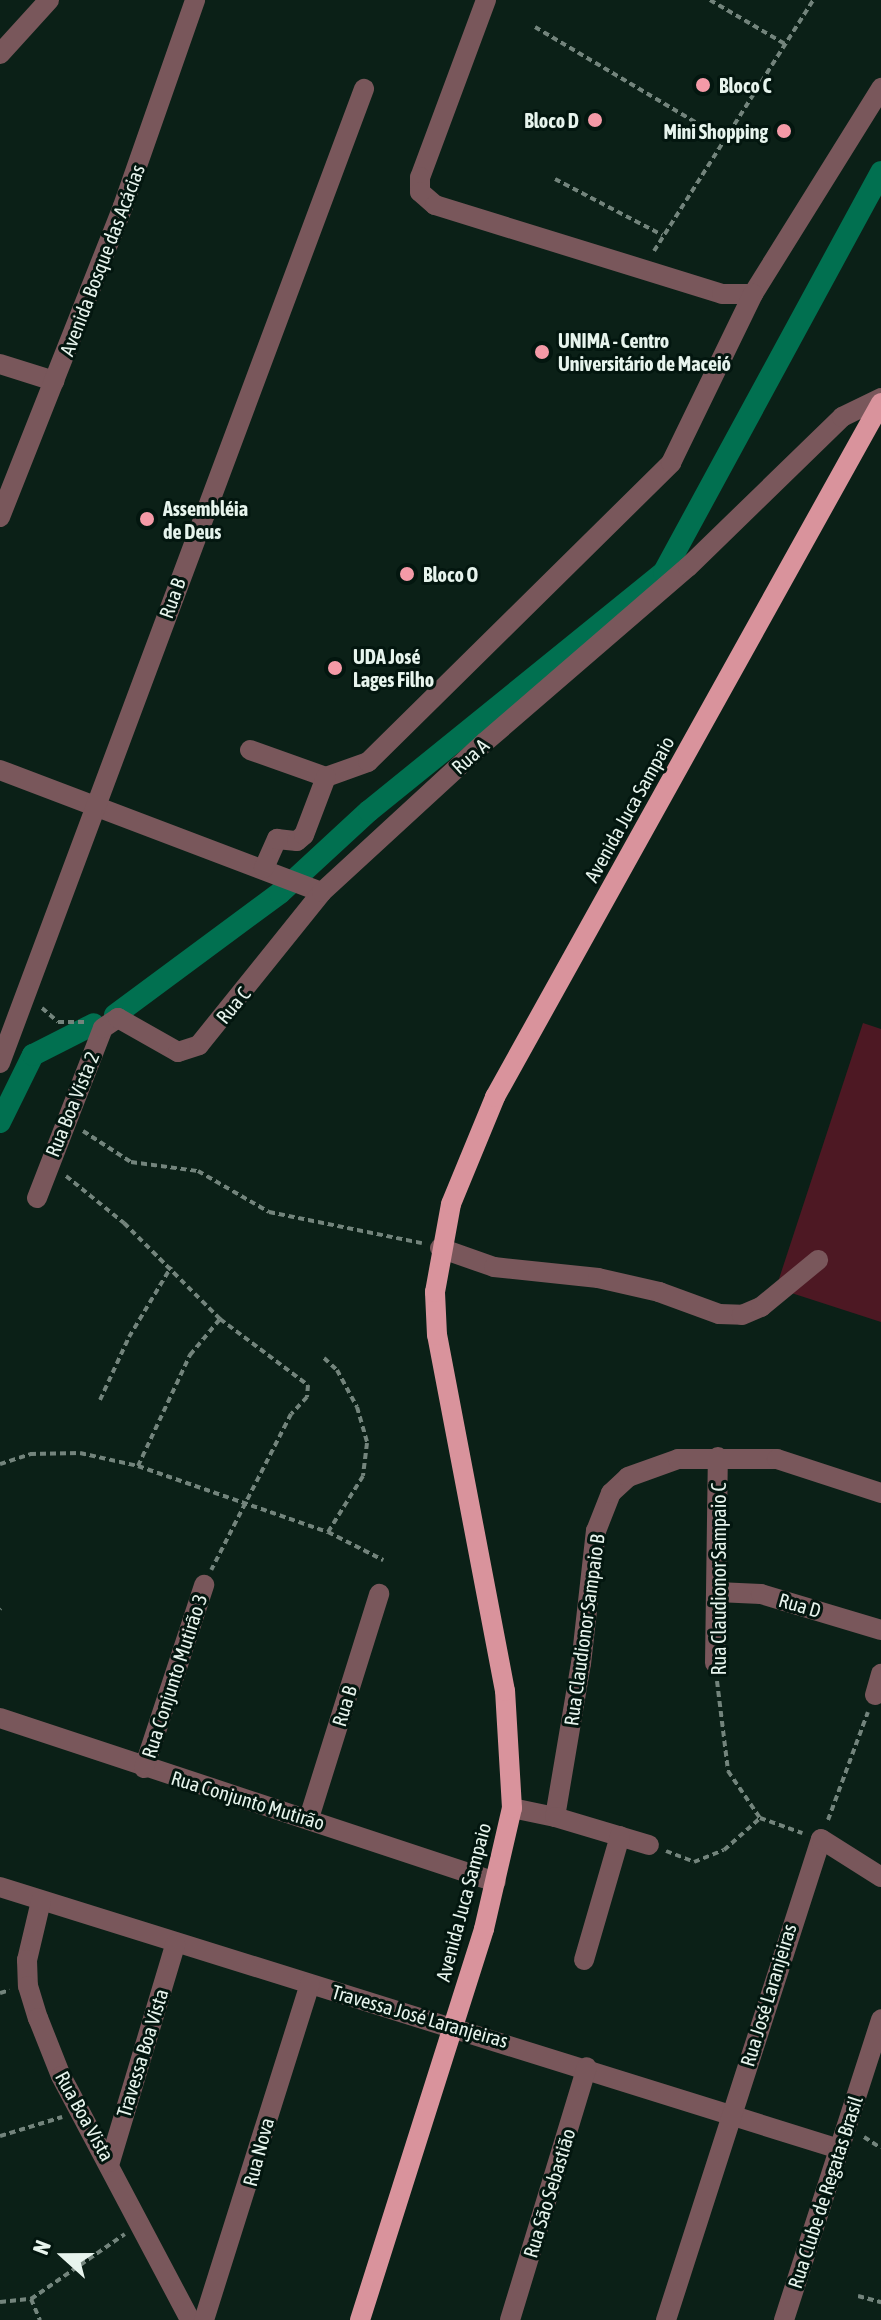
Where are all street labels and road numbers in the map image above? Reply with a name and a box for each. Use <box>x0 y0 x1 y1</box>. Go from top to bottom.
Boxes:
street label: Avenida Bosque das Acácias <box>54 161 150 359</box>
street label: Rua B <box>154 575 190 621</box>
street label: Avenida Juca Sampaio <box>579 732 679 886</box>
street label: Rua A <box>447 733 493 779</box>
street label: Rua C <box>211 982 255 1028</box>
street label: Rua Boa Vista 2 <box>40 1048 104 1160</box>
street label: Rua Claudionor Sampaio C <box>706 1483 730 1675</box>
street label: Rua Claudionor Sampaio B <box>559 1533 609 1727</box>
street label: Rua D <box>776 1588 824 1622</box>
street label: Rua Conjunto Mutirão 3 <box>136 1591 212 1761</box>
street label: Rua B <box>327 1683 361 1729</box>
street label: Rua Conjunto Mutirão <box>168 1765 328 1835</box>
street label: Avenida Juca Sampaio <box>430 1820 496 1984</box>
street label: Rua José Laranjeiras <box>735 1921 801 2069</box>
street label: Travessa José Laranjeiras <box>329 1979 511 2053</box>
street label: Travessa Boa Vista <box>111 1986 173 2120</box>
street label: Rua Boa Vista <box>50 2067 120 2165</box>
street label: Rua Clube de Regatas Brasil <box>783 2093 867 2291</box>
street label: Rua Nova <box>237 2115 279 2189</box>
street label: Rua São Sebastião <box>518 2125 580 2261</box>

